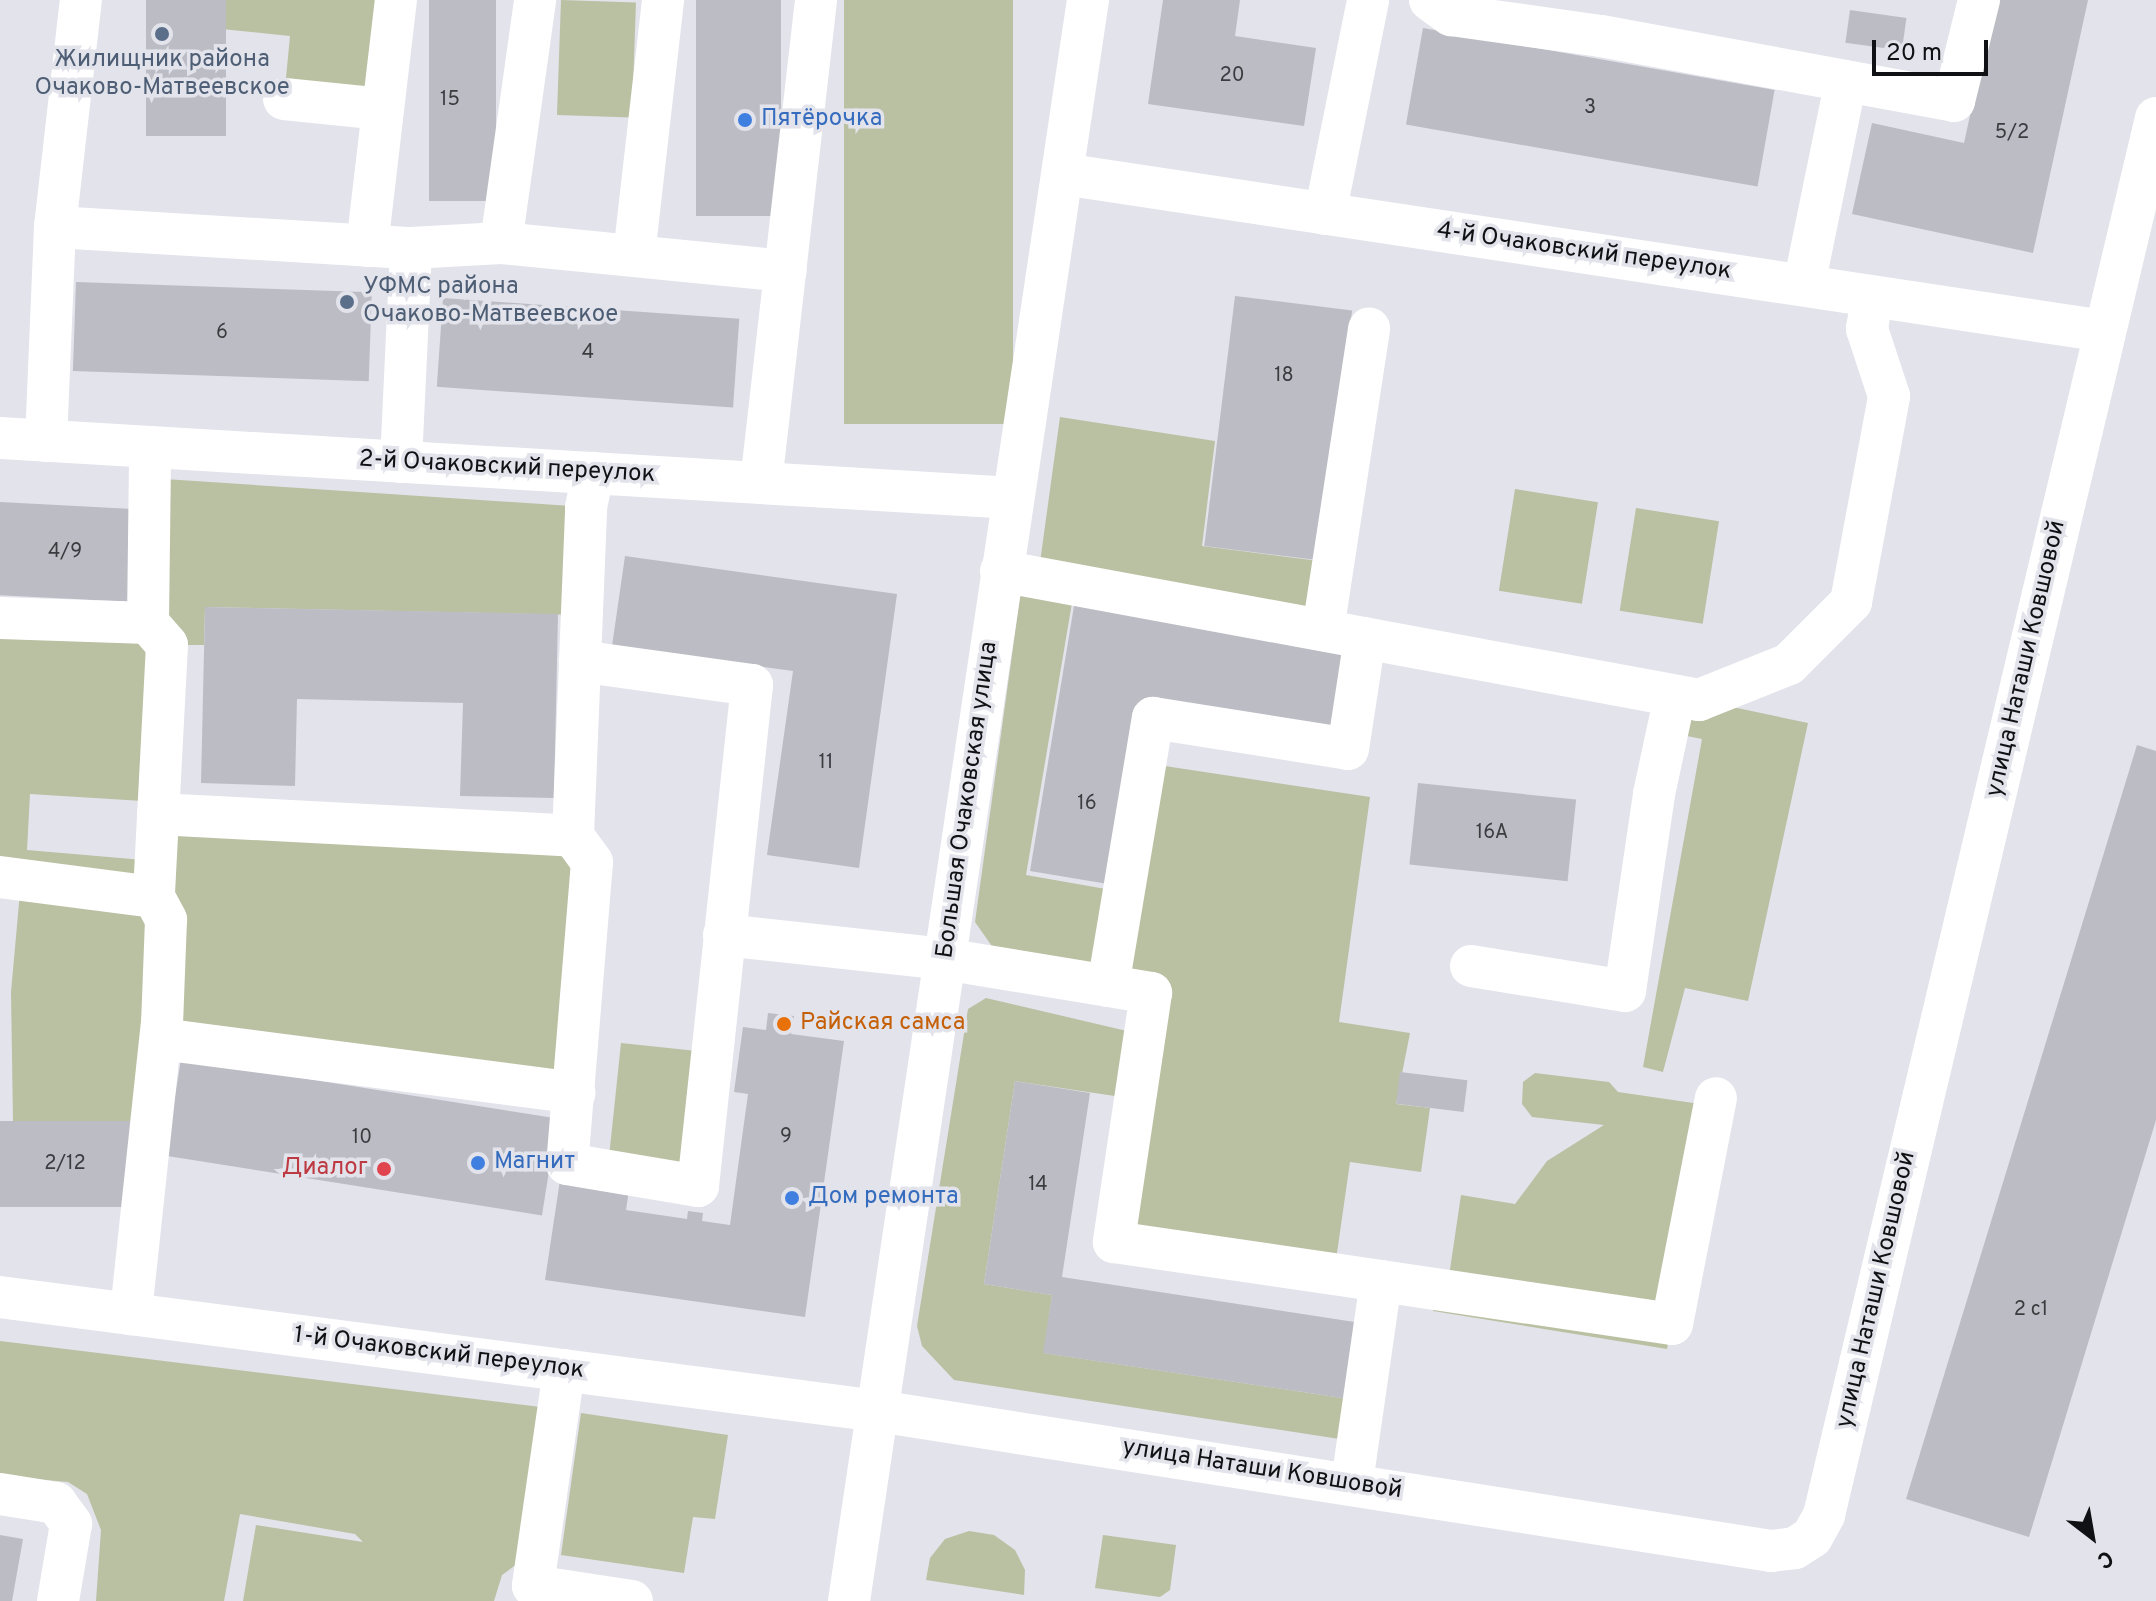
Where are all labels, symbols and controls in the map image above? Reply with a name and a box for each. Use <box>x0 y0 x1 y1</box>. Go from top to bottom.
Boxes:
scale bar <box>1876 24 1992 74</box>
marker: Жилищник района Очаково-Матвеевское <box>153 25 171 43</box>
text: 20 m <box>1886 39 1942 69</box>
place label: Жилищник района Очаково-Матвеевское <box>34 47 290 103</box>
house number: 20 <box>1219 64 1245 88</box>
house number: 15 <box>440 88 460 112</box>
house number: 3 <box>1584 96 1596 120</box>
place label: Пятёрочка <box>761 106 882 134</box>
marker: Пятёрочка <box>736 111 754 129</box>
house number: 5/2 <box>1995 121 2029 145</box>
street label: 4-й Очаковский переулок <box>1435 217 1733 287</box>
place label: УФМС района Очаково-Матвеевское <box>363 274 618 330</box>
marker: УФМС района Очаково-Матвеевское <box>338 293 356 311</box>
house number: 6 <box>216 321 228 345</box>
house number: 4 <box>582 341 594 365</box>
house number: 18 <box>1274 364 1294 388</box>
street label: 2-й Очаковский переулок <box>358 446 656 490</box>
street label: улица Наташи Ковшовой <box>1981 518 2073 800</box>
house number: 4/9 <box>48 540 82 564</box>
street label: Большая Очаковская улица <box>931 640 1005 960</box>
house number: 11 <box>819 751 833 775</box>
house number: 16 <box>1077 792 1097 816</box>
house number: 16А <box>1476 821 1508 845</box>
place label: Райская самса <box>800 1010 965 1038</box>
marker: Райская самса <box>775 1015 793 1033</box>
house number: 9 <box>780 1125 792 1149</box>
house number: 10 <box>352 1126 372 1150</box>
place label: Магнит <box>494 1149 575 1177</box>
street label: улица Наташи Ковшовой <box>1831 1149 1923 1431</box>
house number: 2/12 <box>44 1152 86 1176</box>
marker: Магнит <box>469 1154 487 1172</box>
place label: Диалог <box>282 1155 368 1183</box>
marker: Диалог <box>375 1160 393 1178</box>
house number: 14 <box>1028 1173 1048 1197</box>
place label: Дом ремонта <box>808 1184 959 1212</box>
marker: Дом ремонта <box>783 1189 801 1207</box>
house number: 2 с1 <box>2014 1298 2048 1322</box>
street label: 1-й Очаковский переулок <box>292 1322 586 1386</box>
street label: улица Наташи Ковшовой <box>1120 1434 1404 1506</box>
north arrow <box>2052 1497 2132 1577</box>
text: С <box>2092 1543 2118 1573</box>

